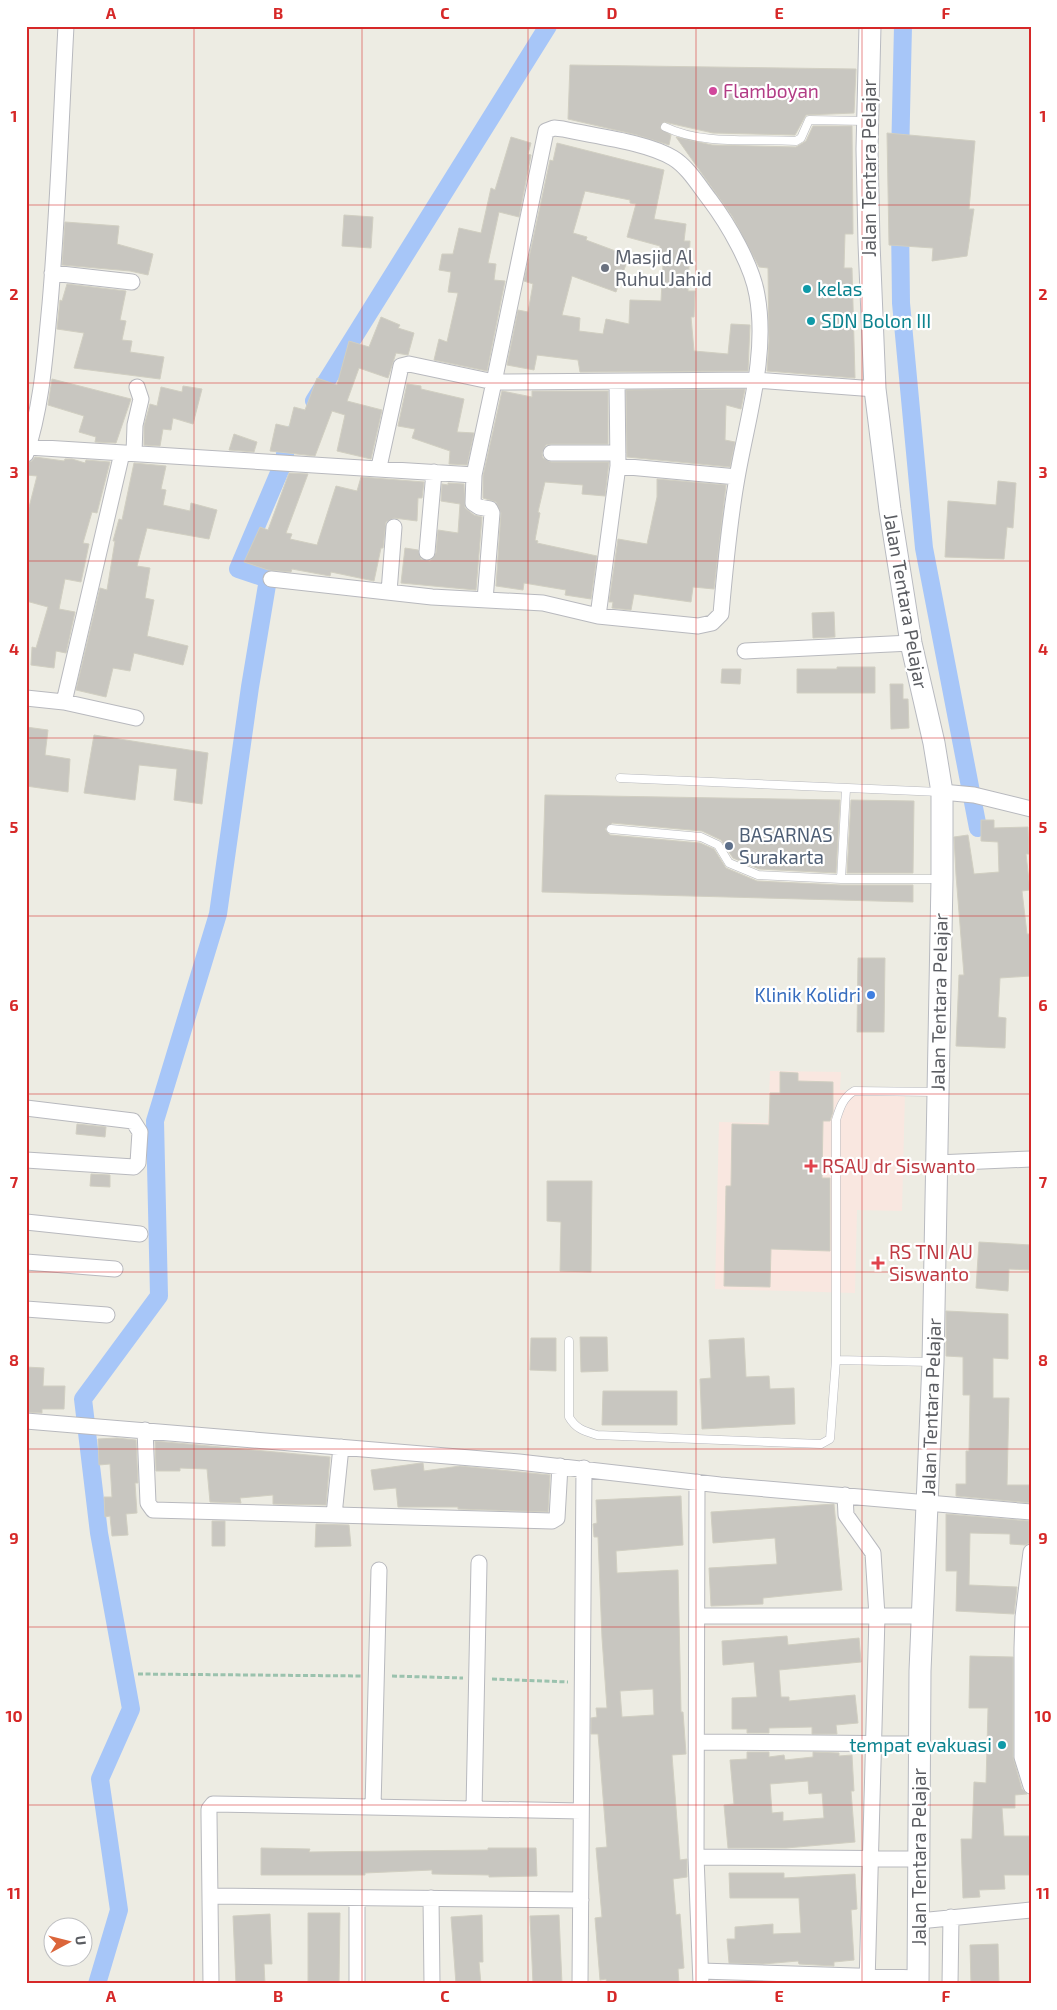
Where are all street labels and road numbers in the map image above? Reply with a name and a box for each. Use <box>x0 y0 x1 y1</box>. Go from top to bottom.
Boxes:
street label: Jalan Tentara Pelajar <box>857 79 880 257</box>
street label: Jalan Tentara Pelajar <box>880 511 933 691</box>
street label: Jalan Tentara Pelajar <box>925 912 952 1091</box>
street label: Jalan Tentara Pelajar <box>916 1317 945 1496</box>
street label: Jalan Tentara Pelajar <box>907 1768 930 1946</box>

